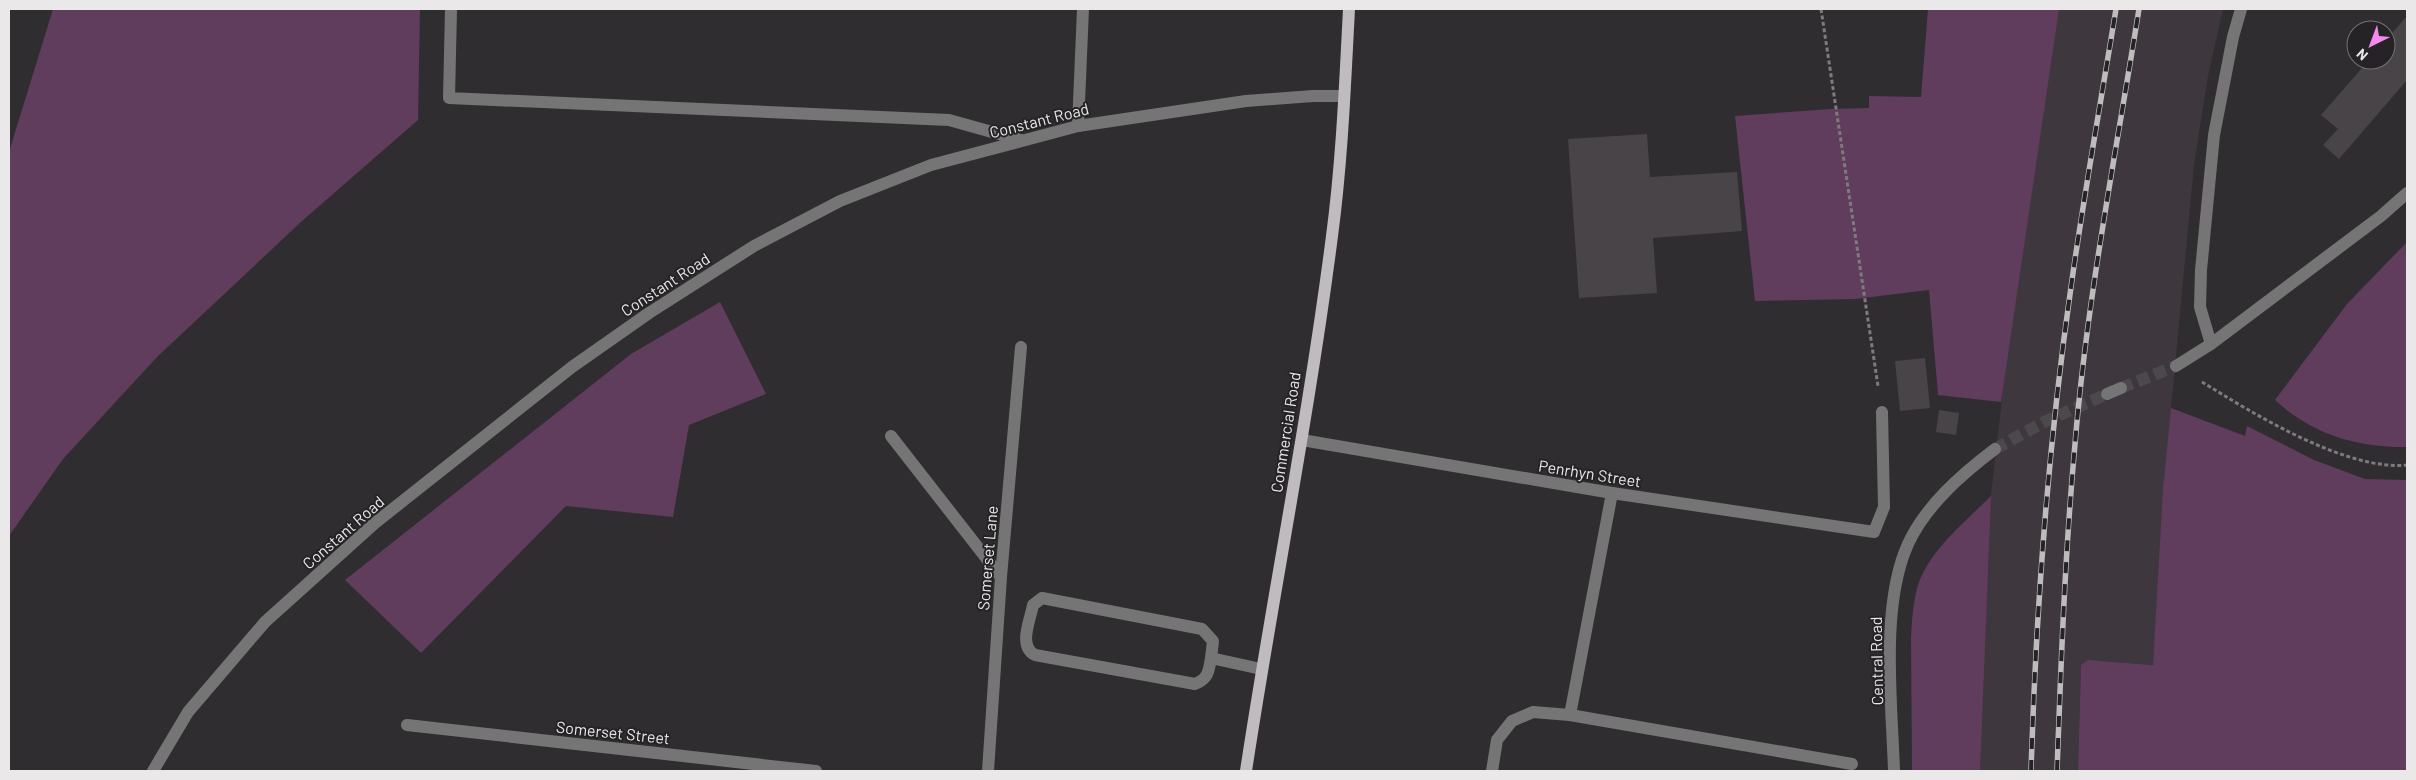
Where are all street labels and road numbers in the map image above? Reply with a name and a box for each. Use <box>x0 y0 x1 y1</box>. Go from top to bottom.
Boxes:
street label: Constant Road <box>987 98 1091 142</box>
street label: Constant Road <box>617 248 713 320</box>
street label: Commercial Road <box>1266 370 1304 494</box>
street label: Penrhyn Street <box>1537 456 1643 490</box>
street label: Constant Road <box>298 491 388 573</box>
street label: Somerset Lane <box>973 505 1001 611</box>
street label: Central Road <box>1866 616 1886 706</box>
street label: Somerset Street <box>555 717 671 747</box>

